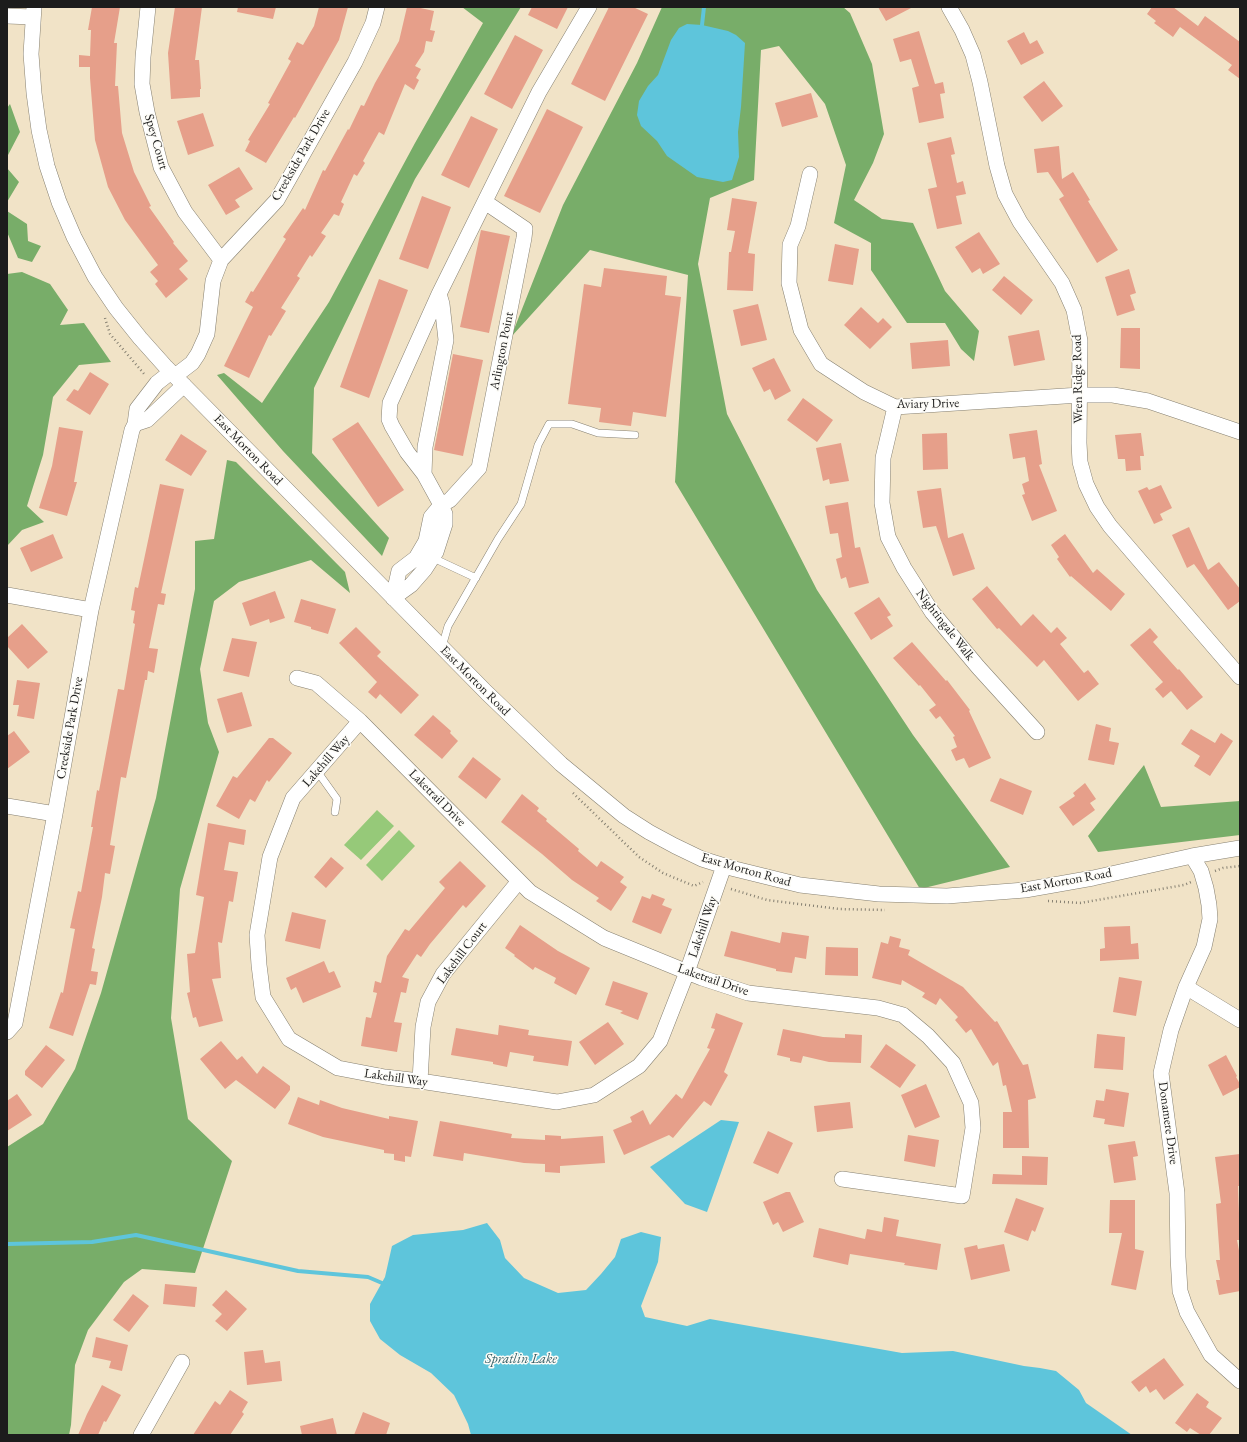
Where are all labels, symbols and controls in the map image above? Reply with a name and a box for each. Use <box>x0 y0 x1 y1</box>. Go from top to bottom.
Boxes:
street label: Creekside Park Drive <box>268 106 334 204</box>
street label: Spey Court <box>141 112 171 172</box>
street label: Arlington Point <box>487 311 517 391</box>
street label: Wren Ridge Road <box>1069 334 1087 424</box>
street label: Aviary Drive <box>897 396 959 412</box>
street label: East Morton Road <box>210 411 286 489</box>
street label: Nightingale Walk <box>912 586 978 664</box>
street label: East Morton Road <box>437 643 513 719</box>
street label: Creekside Park Drive <box>53 676 87 780</box>
street label: Lakehill Way <box>299 732 353 790</box>
street label: Laketrail Drive <box>405 766 469 830</box>
street label: East Morton Road <box>699 850 793 890</box>
street label: East Morton Road <box>1019 865 1113 897</box>
street label: Lakehill Way <box>685 894 721 960</box>
street label: Lakehill Court <box>434 919 490 987</box>
street label: Laketrail Drive <box>675 961 751 999</box>
street label: Lakehill Way <box>363 1066 429 1090</box>
street label: Donamere Drive <box>1154 1081 1182 1165</box>
water label: Spratlin Lake <box>485 1351 557 1367</box>

